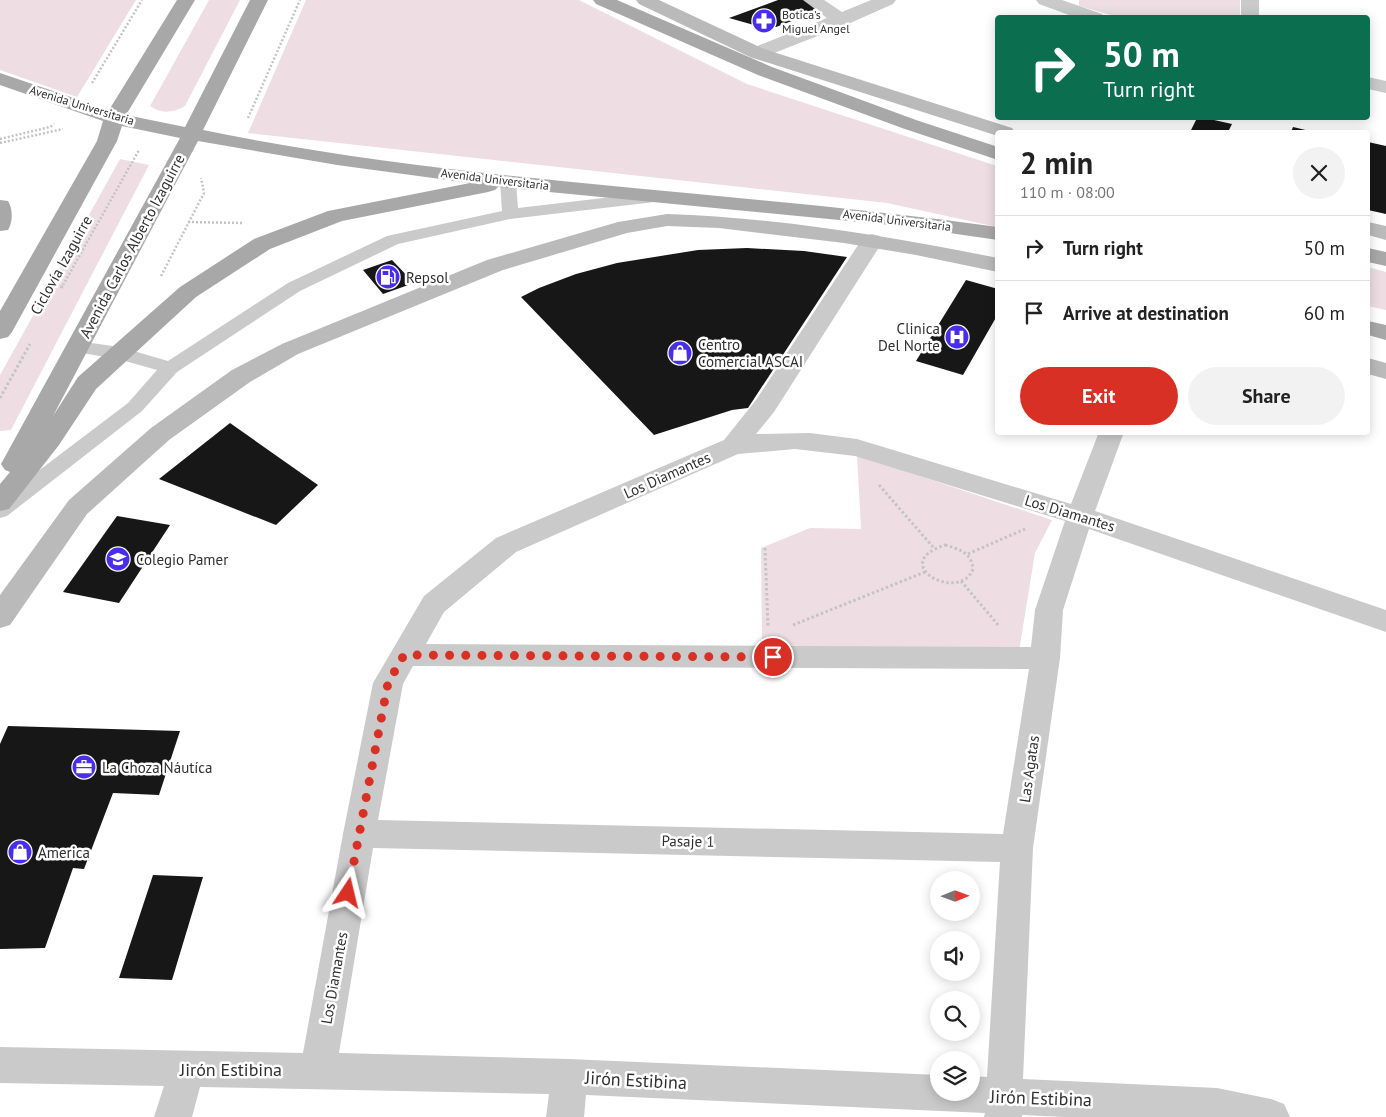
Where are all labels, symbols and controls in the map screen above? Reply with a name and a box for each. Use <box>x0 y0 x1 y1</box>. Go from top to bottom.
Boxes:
place label: Botica's Miguel Angel <box>782 7 850 36</box>
pharmacy icon: Botica's Miguel Angel <box>751 8 777 34</box>
text: 50 m <box>1103 31 1180 77</box>
icon: right <box>1020 35 1085 100</box>
text: Turn right <box>1103 75 1195 103</box>
street label: Avenida Universitaria <box>28 82 136 128</box>
text: 2 min <box>1020 143 1093 182</box>
button: close <box>1293 147 1345 199</box>
street label: Avenida Carlos Alberto Izaguirre <box>75 151 189 341</box>
street label: Avenida Universitaria <box>440 165 550 193</box>
text: 110 m · 08:00 <box>1020 182 1115 202</box>
street label: Avenida Universitaria <box>842 206 952 234</box>
street label: Ciclovía Izaguirre <box>26 212 96 318</box>
icon: right <box>1020 234 1048 262</box>
text: Turn right <box>1063 236 1143 260</box>
text: 50 m <box>1304 236 1345 260</box>
fuel station icon: Repsol <box>375 264 401 290</box>
place label: Repsol <box>406 268 449 287</box>
icon: arrive <box>1020 299 1048 327</box>
text: Arrive at destination <box>1063 301 1229 325</box>
text: 60 m <box>1304 301 1345 325</box>
place label: Clinica Del Norte <box>878 319 940 355</box>
hospital icon: Clinica Del Norte <box>944 324 970 350</box>
place label: Centro Comercial ASCAI <box>698 335 803 371</box>
shop icon: Centro Comercial ASCAI <box>667 340 693 366</box>
button: Exit <box>1020 367 1178 425</box>
button: Share <box>1188 367 1345 425</box>
street label: Los Diamantes <box>621 447 713 503</box>
street label: Los Diamantes <box>1023 490 1117 536</box>
school or university icon: Colegio Pamer <box>105 546 131 572</box>
place label: Colegio Pamer <box>136 550 228 569</box>
pin <box>752 636 794 678</box>
icon: arrive <box>759 643 787 671</box>
street label: Las Agatas <box>1015 734 1043 804</box>
office icon: La Choza Náutíca <box>71 754 97 780</box>
place label: La Choza Náutíca <box>102 758 213 777</box>
street label: Pasaje 1 <box>661 831 715 851</box>
shop icon: America <box>7 839 33 865</box>
place label: America <box>38 843 90 862</box>
position arrow <box>321 866 373 918</box>
north arrow <box>930 871 980 921</box>
map controls <box>930 871 980 1101</box>
street label: Los Diamantes <box>317 930 351 1026</box>
button: sound <box>930 931 980 981</box>
button: search <box>930 991 980 1041</box>
button: layers <box>930 1051 980 1101</box>
street label: Jirón Estibina <box>179 1058 282 1081</box>
street label: Jirón Estibina <box>583 1066 688 1094</box>
street label: Jirón Estibina <box>989 1085 1092 1111</box>

